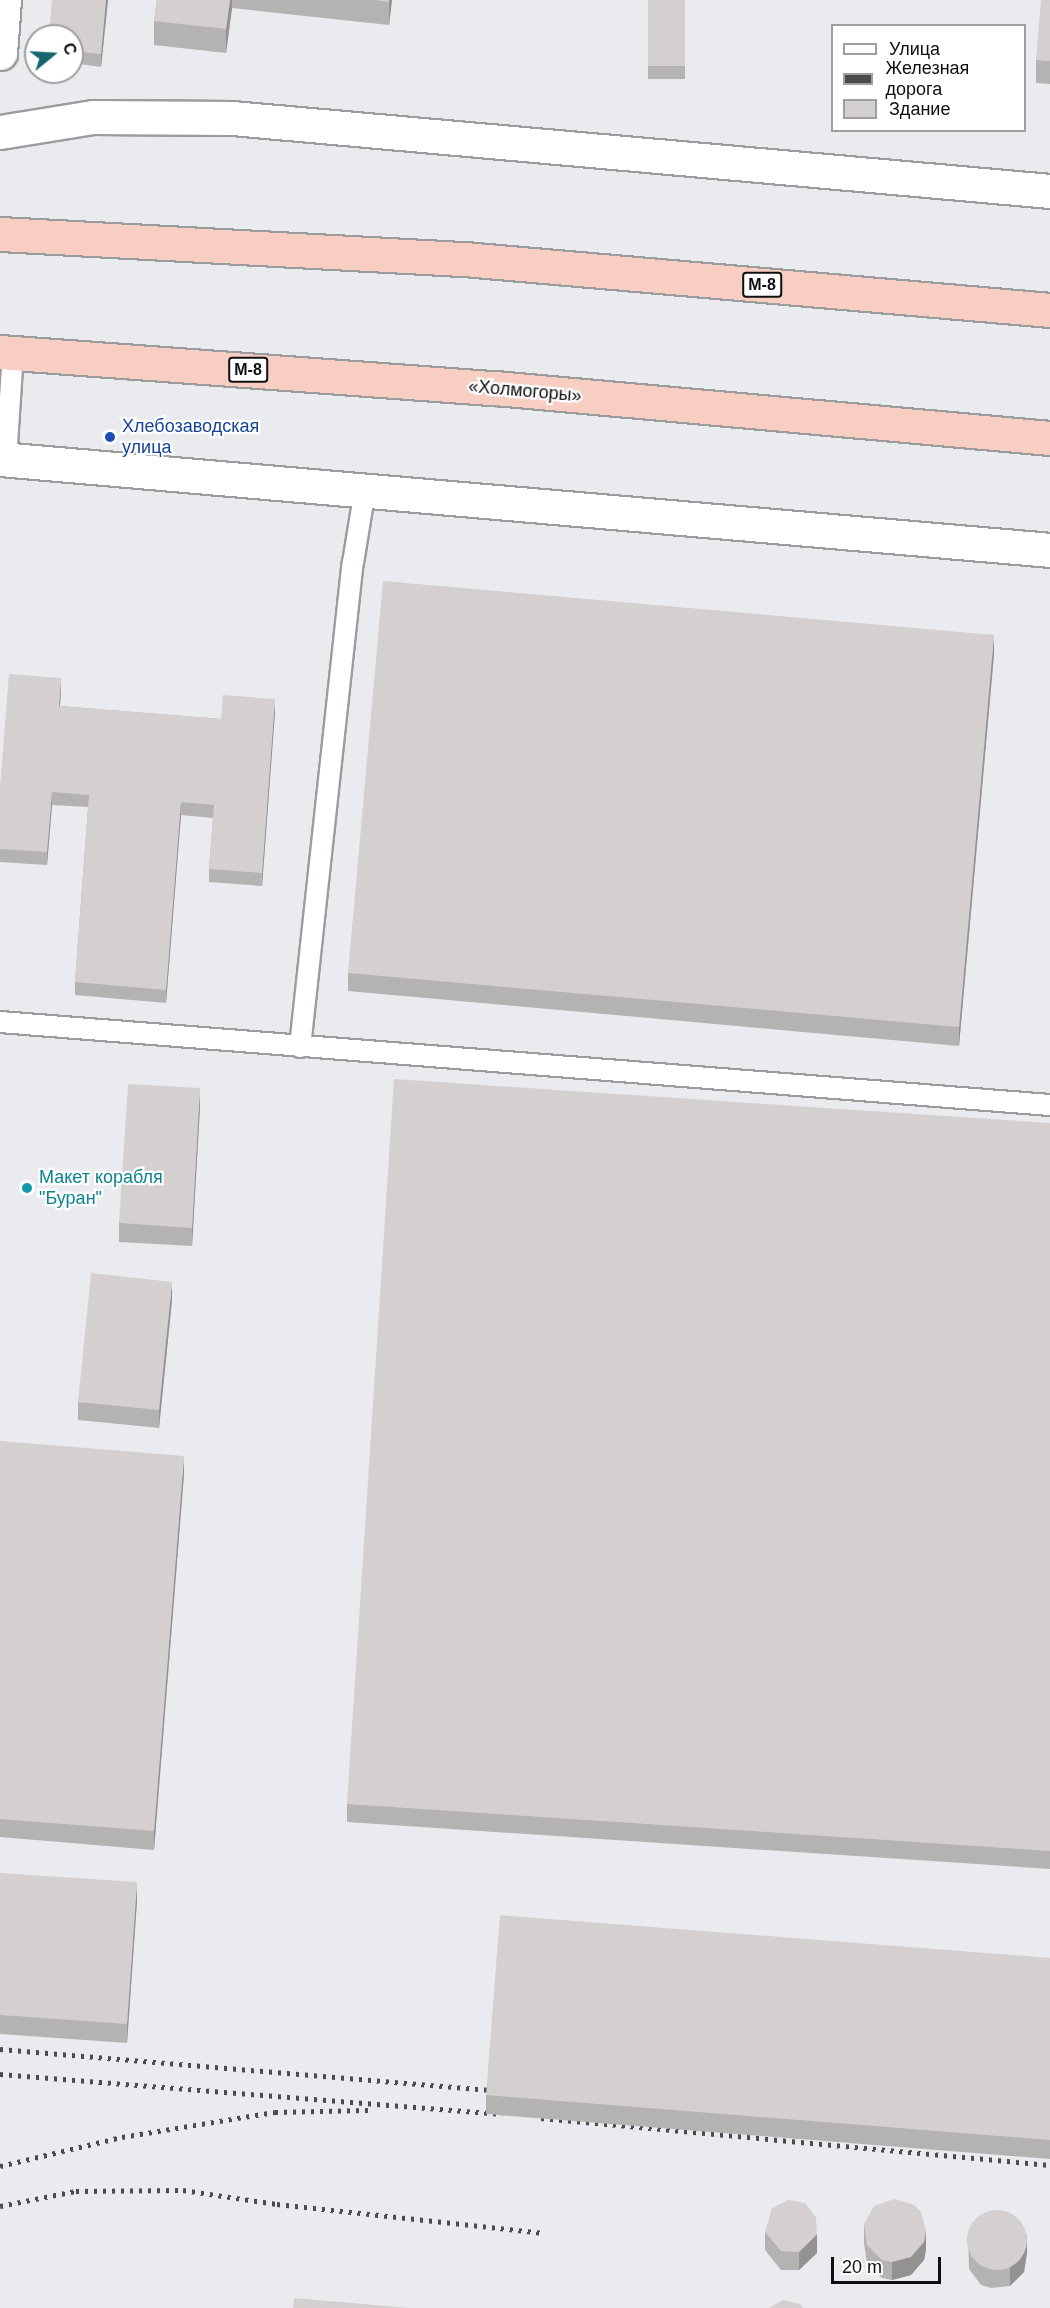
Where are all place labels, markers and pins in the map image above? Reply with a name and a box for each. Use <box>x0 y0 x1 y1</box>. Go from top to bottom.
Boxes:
place label: Хлебозаводская улица <box>122 416 259 458</box>
marker: Хлебозаводская улица <box>103 430 117 444</box>
place label: Макет корабля "Буран" <box>39 1167 163 1210</box>
marker: Макет корабля "Буран" <box>20 1181 34 1195</box>

